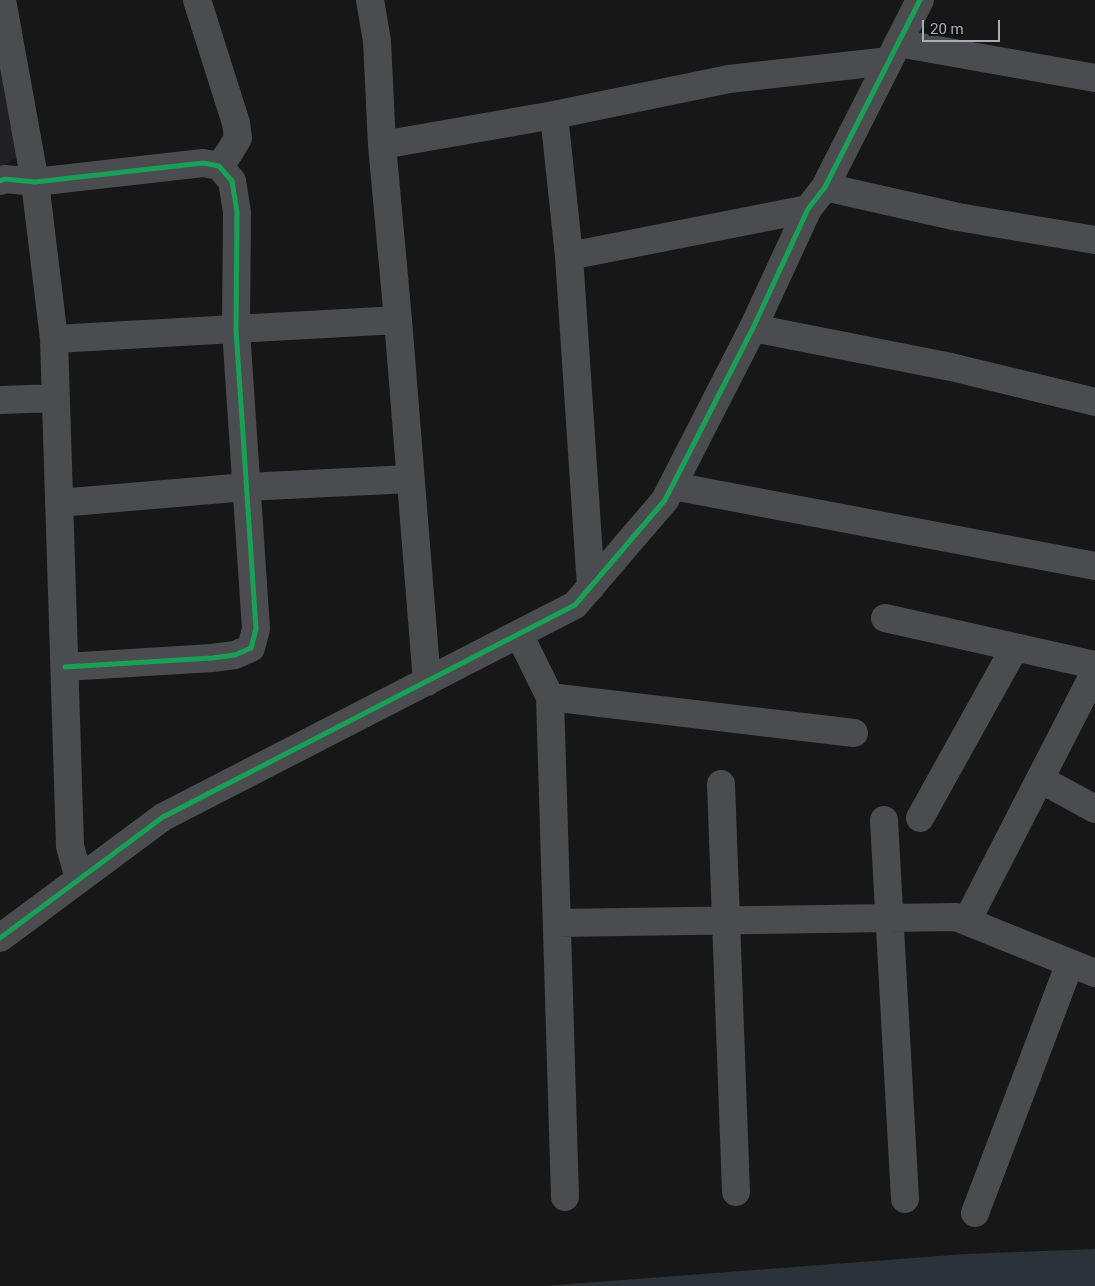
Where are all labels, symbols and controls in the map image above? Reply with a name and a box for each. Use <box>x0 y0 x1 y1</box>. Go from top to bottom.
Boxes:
scale bar <box>925 10 1002 42</box>
text: 20 m <box>930 20 964 38</box>

